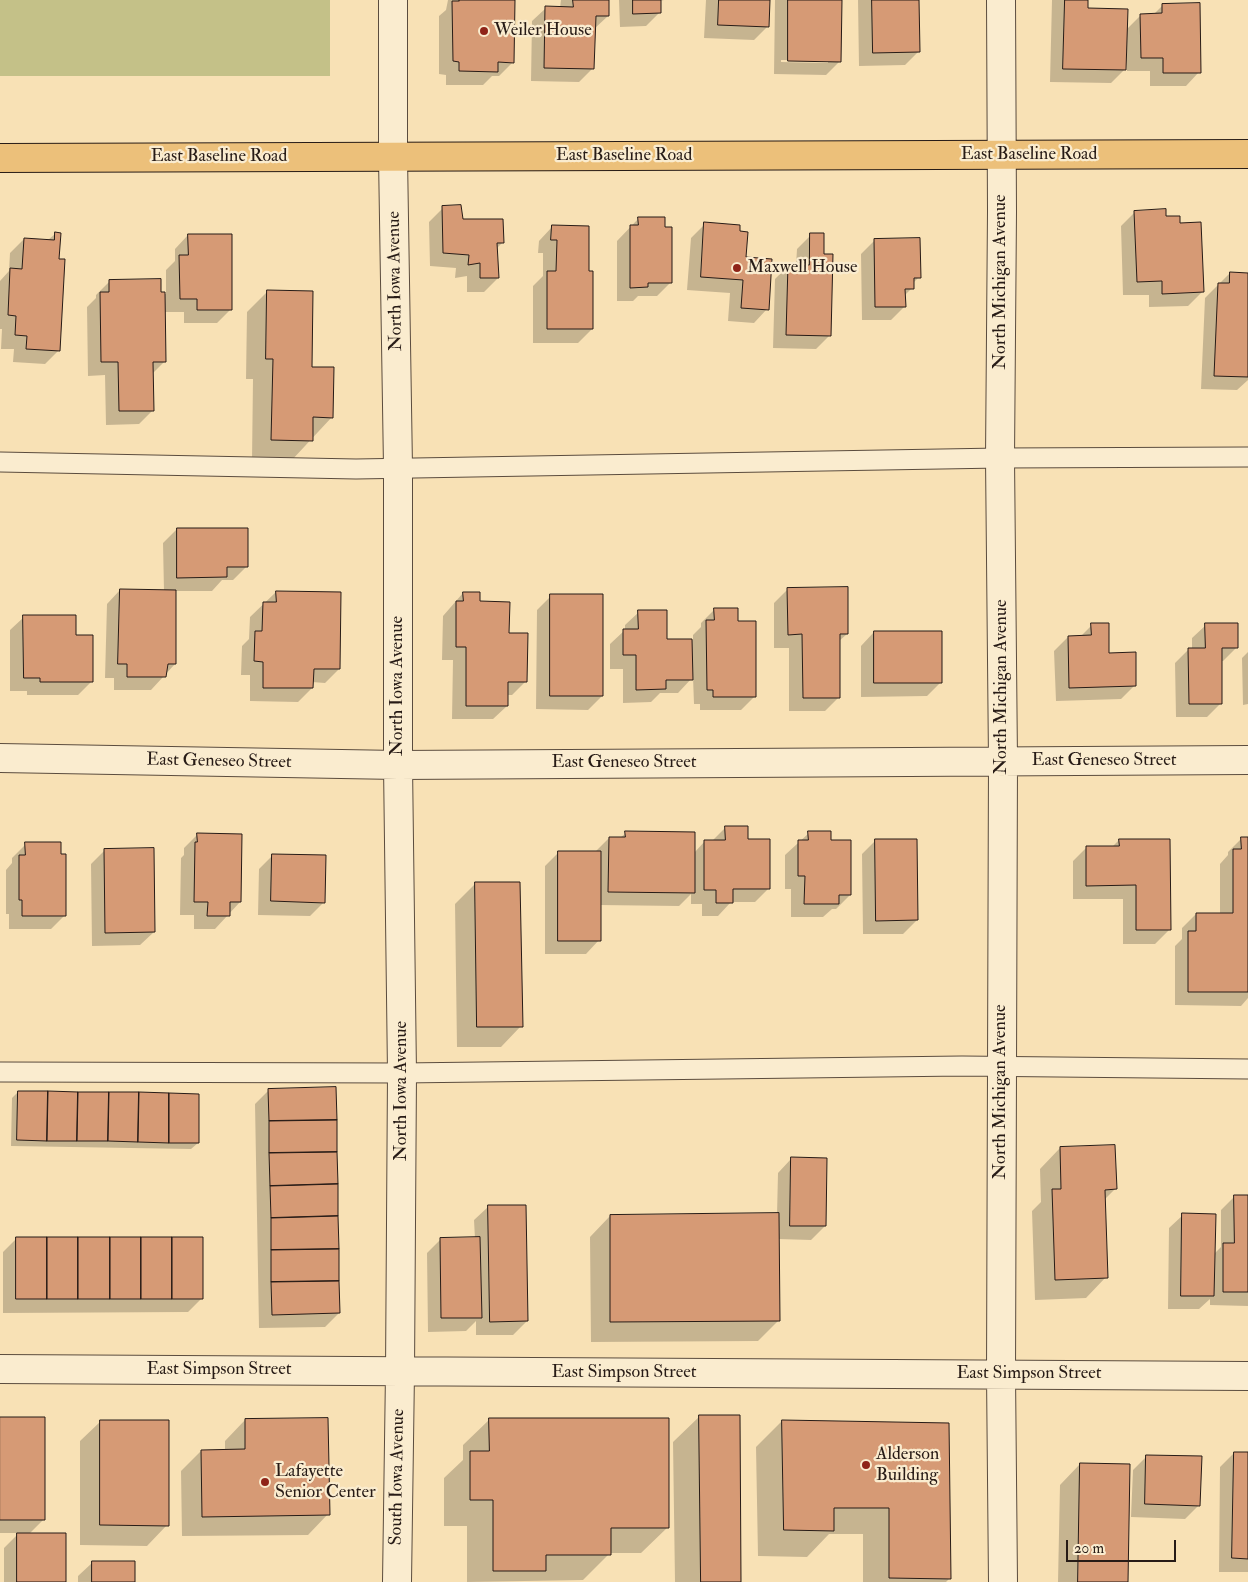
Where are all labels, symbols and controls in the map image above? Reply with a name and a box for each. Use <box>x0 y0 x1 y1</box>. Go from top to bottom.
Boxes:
place label: Weiler House <box>494 20 592 42</box>
marker: Weiler House <box>478 25 490 37</box>
street label: East Baseline Road <box>961 144 1097 166</box>
street label: East Baseline Road <box>556 145 692 167</box>
street label: East Baseline Road <box>151 146 287 168</box>
street label: North Michigan Avenue <box>990 194 1012 370</box>
street label: North Iowa Avenue <box>384 211 408 351</box>
place label: Maxwell House <box>747 257 857 279</box>
marker: Maxwell House <box>731 262 743 274</box>
street label: North Michigan Avenue <box>991 599 1013 775</box>
street label: North Iowa Avenue <box>387 616 409 756</box>
street label: East Geneseo Street <box>146 750 292 774</box>
street label: East Geneseo Street <box>1031 750 1177 772</box>
street label: East Geneseo Street <box>551 752 697 774</box>
street label: North Michigan Avenue <box>990 1004 1012 1180</box>
street label: North Iowa Avenue <box>391 1021 413 1161</box>
street label: East Simpson Street <box>146 1359 292 1381</box>
street label: East Simpson Street <box>551 1362 697 1384</box>
street label: East Simpson Street <box>956 1363 1102 1385</box>
street label: South Iowa Avenue <box>386 1408 410 1546</box>
place label: Alderson Building <box>876 1444 939 1486</box>
marker: Alderson Building <box>860 1459 872 1471</box>
place label: Lafayette Senior Center <box>275 1461 376 1504</box>
marker: Lafayette Senior Center <box>259 1476 271 1488</box>
scale bar <box>1068 1530 1178 1562</box>
text: 20 m <box>1074 1539 1104 1558</box>

